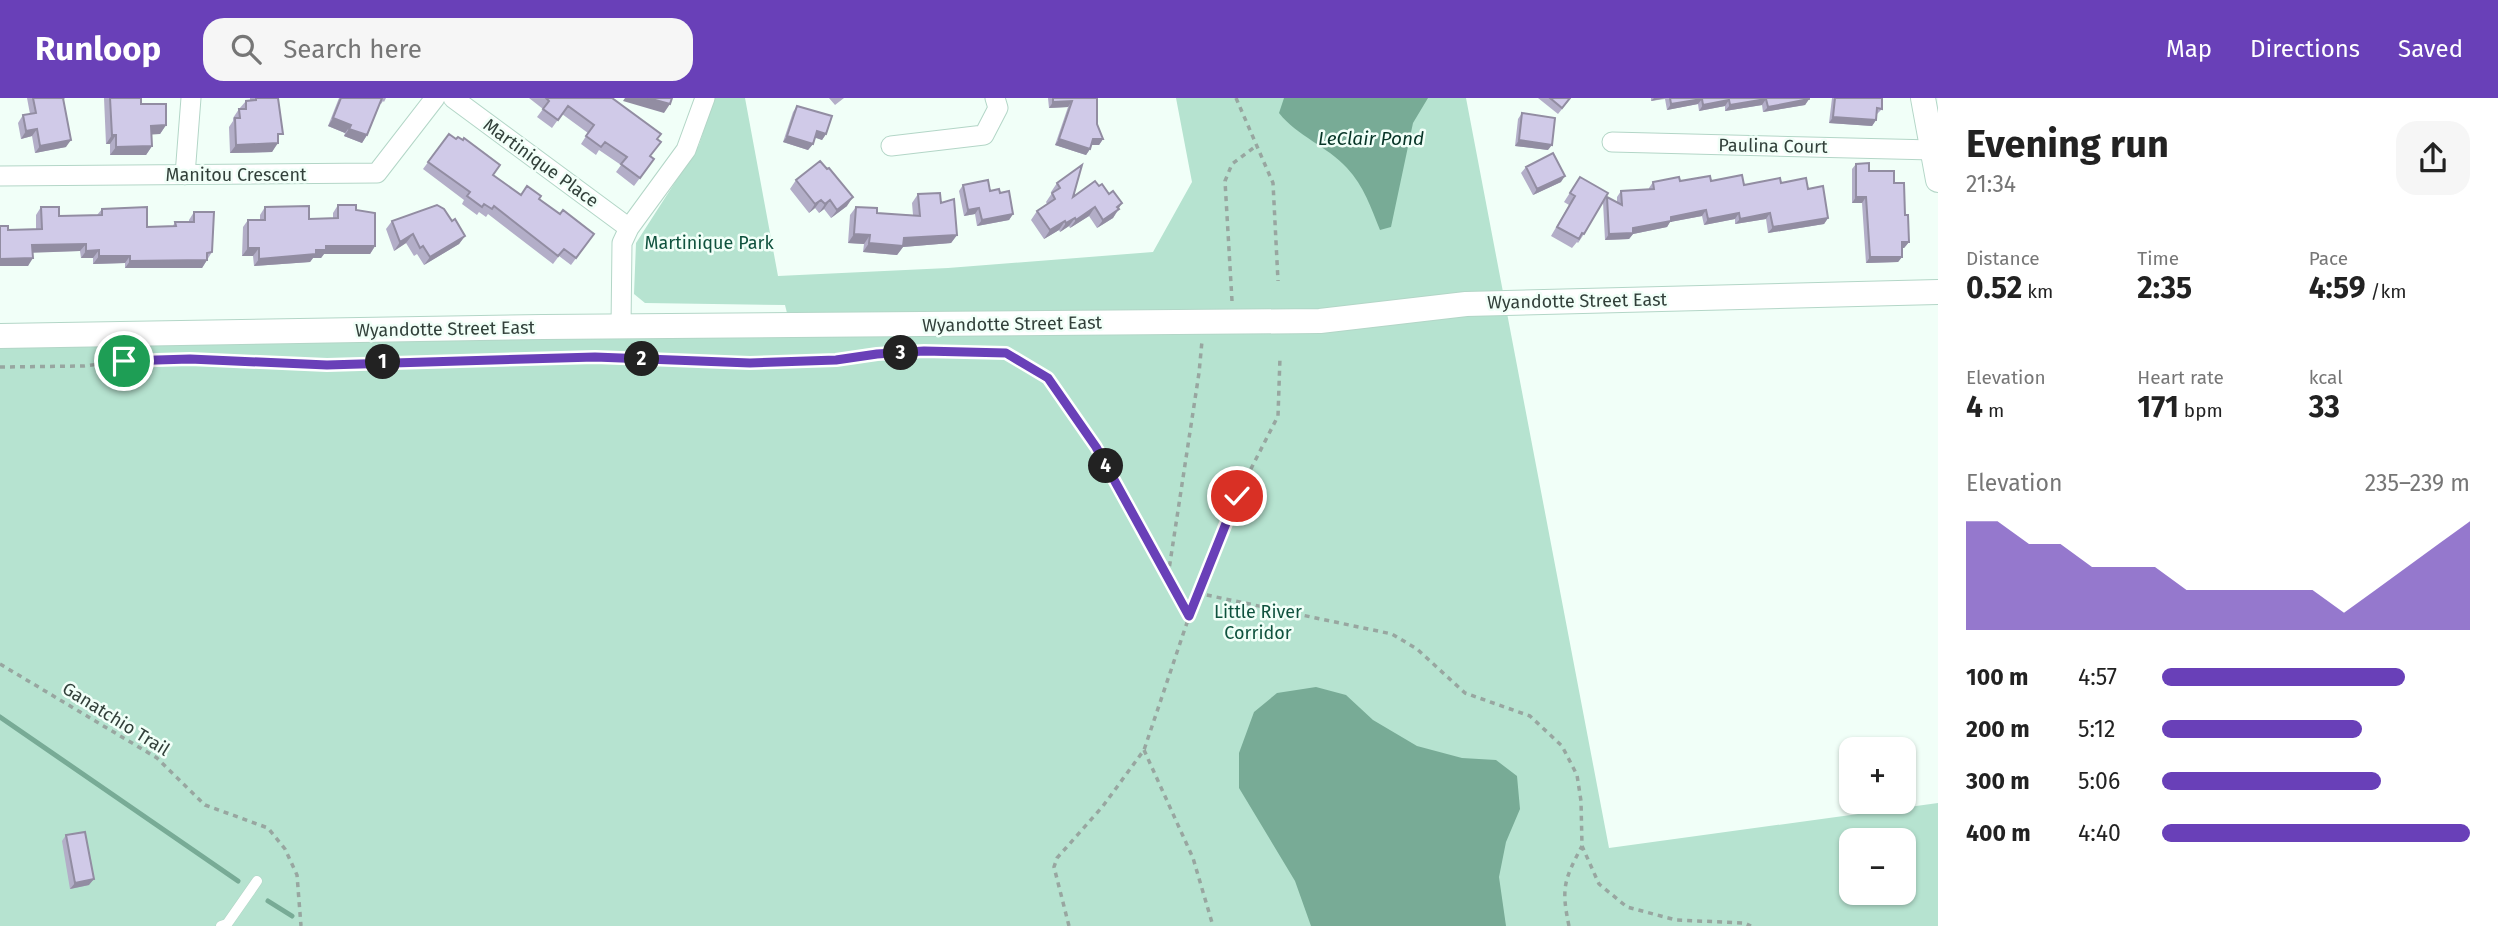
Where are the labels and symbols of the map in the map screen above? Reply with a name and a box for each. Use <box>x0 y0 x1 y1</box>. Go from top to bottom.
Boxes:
street label: Martinique Place <box>479 114 603 212</box>
water label: LeClair Pond <box>1318 127 1424 150</box>
street label: Paulina Court <box>1718 134 1828 158</box>
street label: Manitou Crescent <box>166 164 307 186</box>
park label: Martinique Park <box>644 232 774 254</box>
street label: Wyandotte Street East <box>1487 288 1668 314</box>
street label: Wyandotte Street East <box>922 311 1103 337</box>
street label: Wyandotte Street East <box>355 316 536 342</box>
pin <box>94 331 154 391</box>
pin: 3 <box>884 336 918 370</box>
pin: 2 <box>624 342 660 376</box>
pin: 1 <box>366 344 400 380</box>
pin: 4 <box>1088 448 1124 484</box>
pin <box>1207 466 1267 526</box>
park label: Little River Corridor <box>1214 601 1302 644</box>
street label: Ganatchio Trail <box>58 677 174 761</box>

